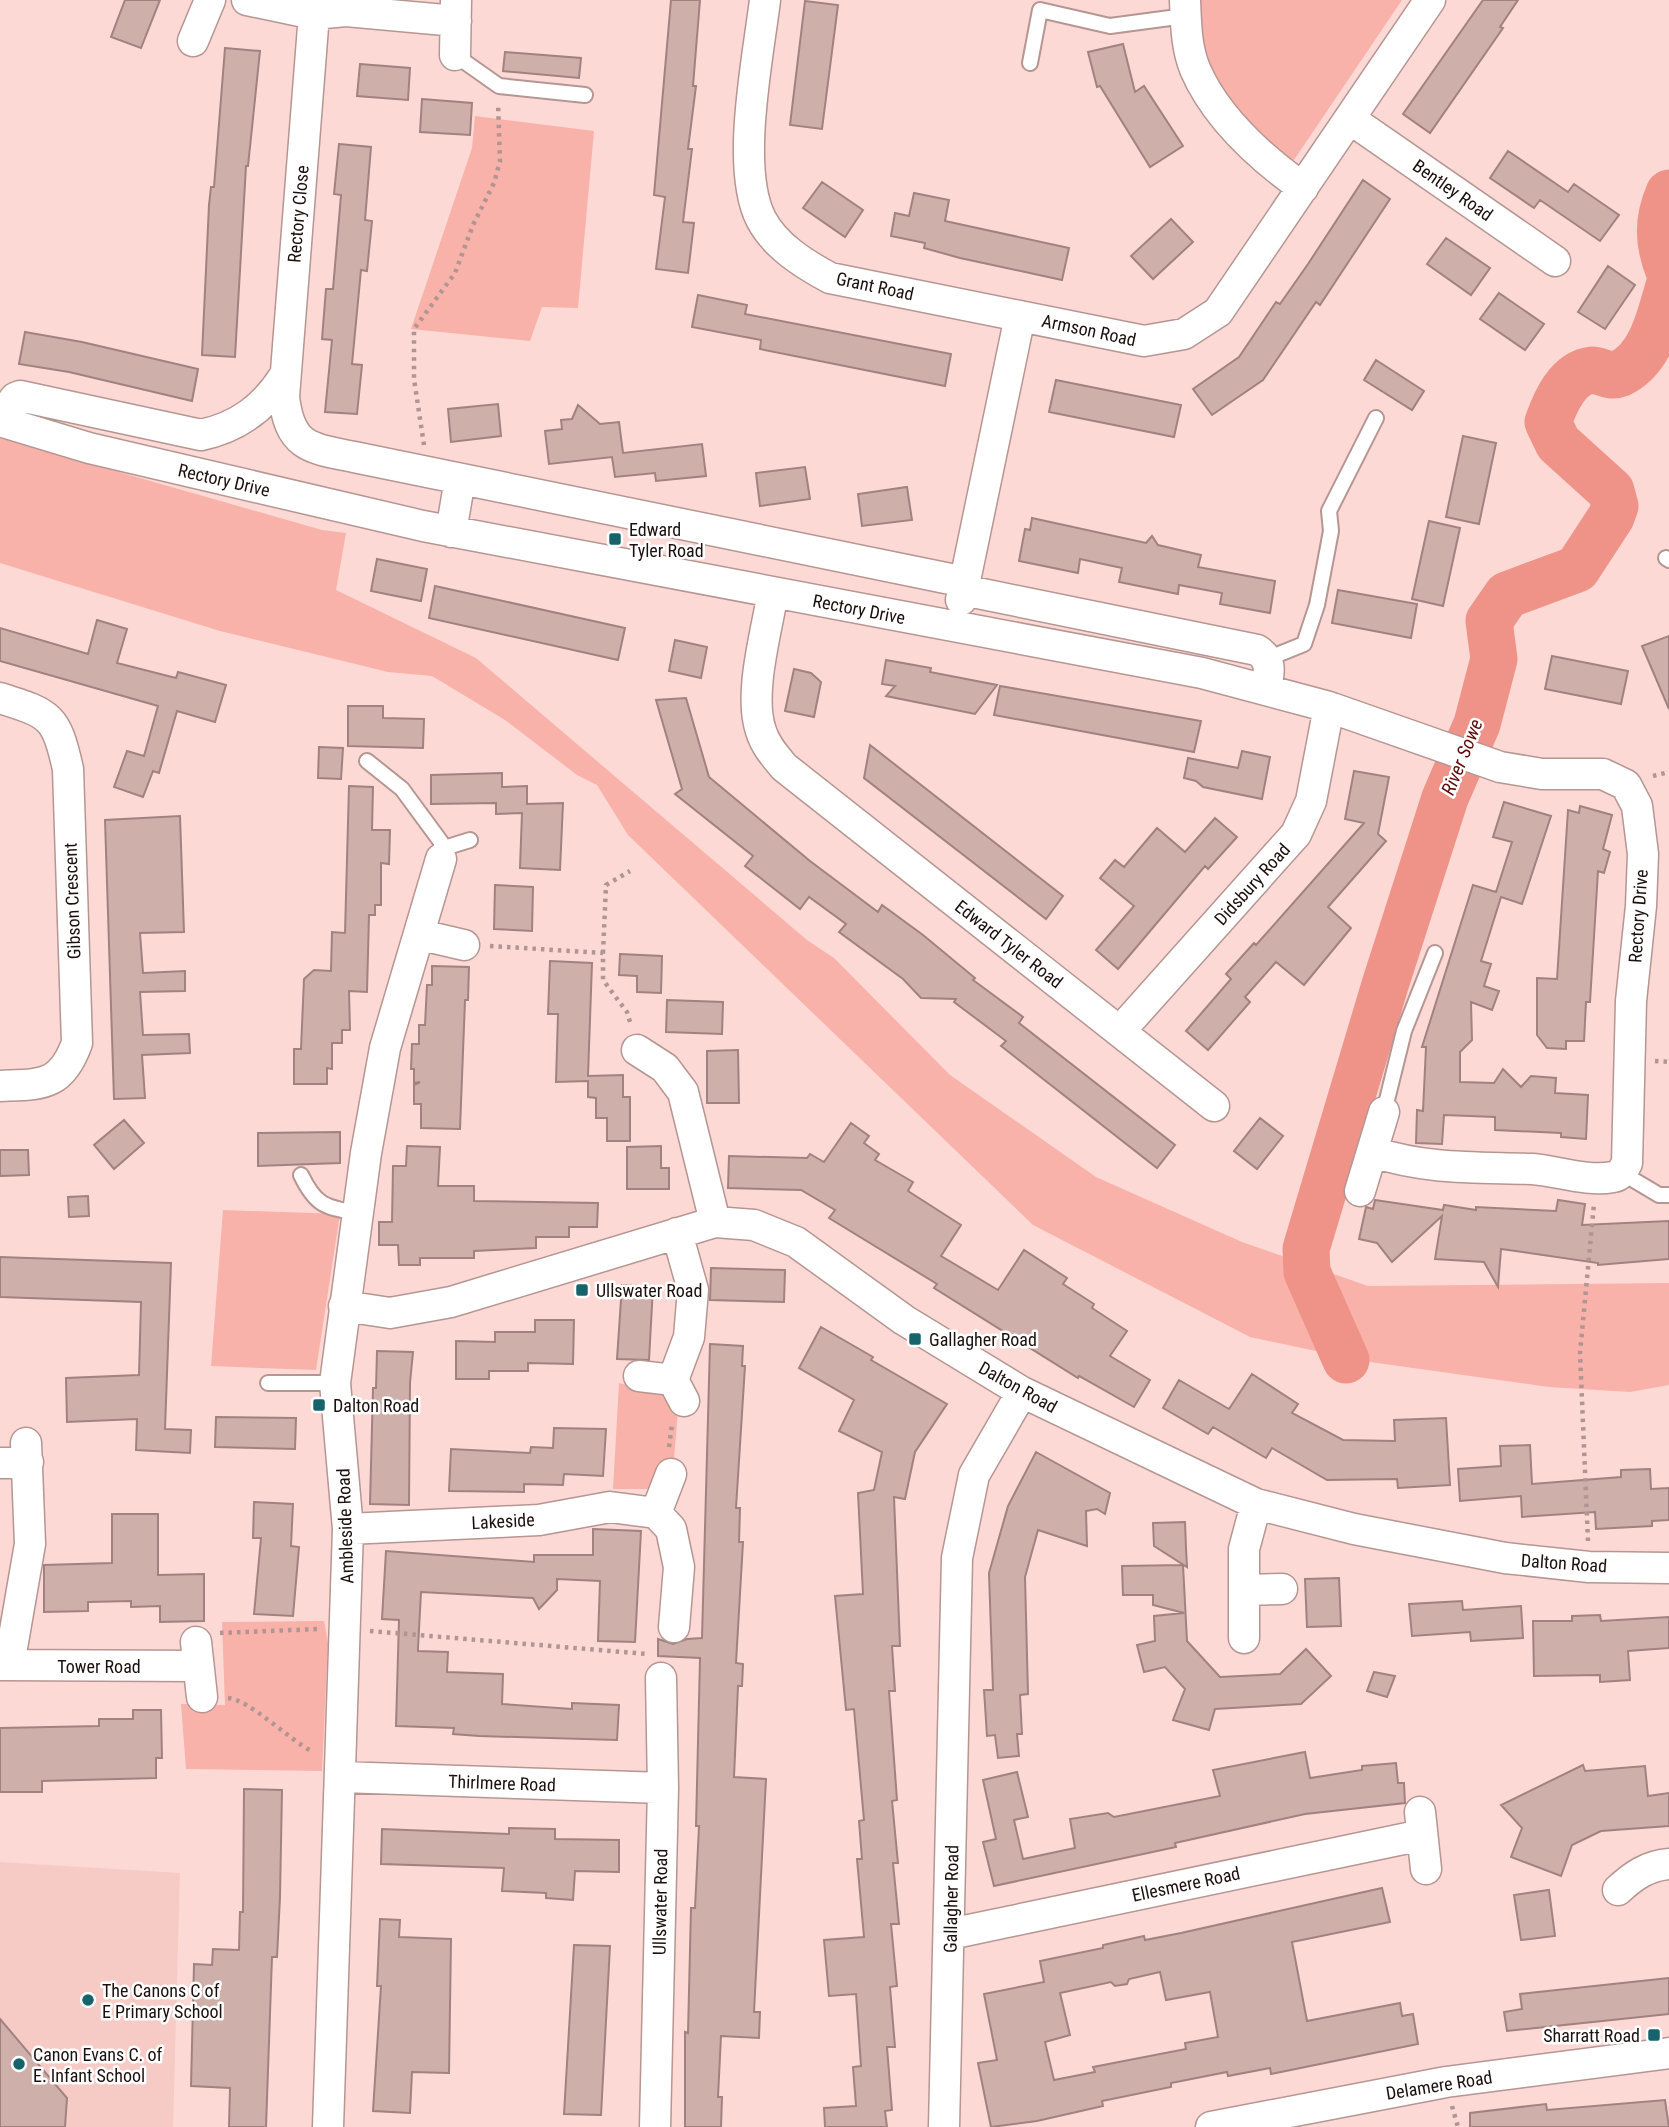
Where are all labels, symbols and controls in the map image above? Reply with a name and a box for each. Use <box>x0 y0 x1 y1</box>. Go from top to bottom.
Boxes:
street label: Bentley Road <box>1409 155 1497 225</box>
street label: Rectory Close <box>283 164 313 264</box>
street label: Grant Road <box>834 268 916 304</box>
street label: Armson Road <box>1040 310 1138 350</box>
street label: Rectory Drive <box>176 459 272 501</box>
place label: Edward Tyler Road <box>629 519 704 561</box>
marker: Edward Tyler Road <box>607 531 623 547</box>
street label: Rectory Drive <box>811 590 907 628</box>
water label: River Sowe <box>1436 716 1488 798</box>
street label: Didsbury Road <box>1210 839 1294 929</box>
street label: Gibson Crescent <box>59 842 85 960</box>
street label: Rectory Drive <box>1624 869 1652 963</box>
street label: Edward Tyler Road <box>951 896 1067 992</box>
place label: Ullswater Road <box>596 1280 702 1301</box>
marker: Ullswater Road <box>574 1282 590 1298</box>
place label: Gallagher Road <box>929 1329 1037 1350</box>
marker: Gallagher Road <box>907 1331 923 1347</box>
street label: Dalton Road <box>975 1357 1061 1417</box>
place label: Dalton Road <box>333 1395 419 1416</box>
marker: Dalton Road <box>311 1397 327 1413</box>
street label: Ambleside Road <box>332 1468 358 1584</box>
street label: Lakeside <box>471 1509 535 1533</box>
street label: Dalton Road <box>1520 1550 1608 1576</box>
street label: Tower Road <box>57 1656 141 1677</box>
street label: Thirlmere Road <box>448 1771 556 1795</box>
street label: Gallagher Road <box>940 1845 962 1953</box>
street label: Ullswater Road <box>649 1849 671 1955</box>
street label: Ellesmere Road <box>1130 1862 1242 1906</box>
place label: The Canons C of E Primary School <box>102 1980 223 2022</box>
marker: The Canons C of E Primary School <box>80 1992 96 2008</box>
place label: Sharratt Road <box>1543 2025 1640 2046</box>
marker: Sharratt Road <box>1646 2027 1662 2043</box>
place label: Canon Evans C. of E. Infant School <box>33 2044 163 2086</box>
marker: Canon Evans C. of E. Infant School <box>11 2056 27 2072</box>
street label: Delamere Road <box>1384 2066 1494 2104</box>

